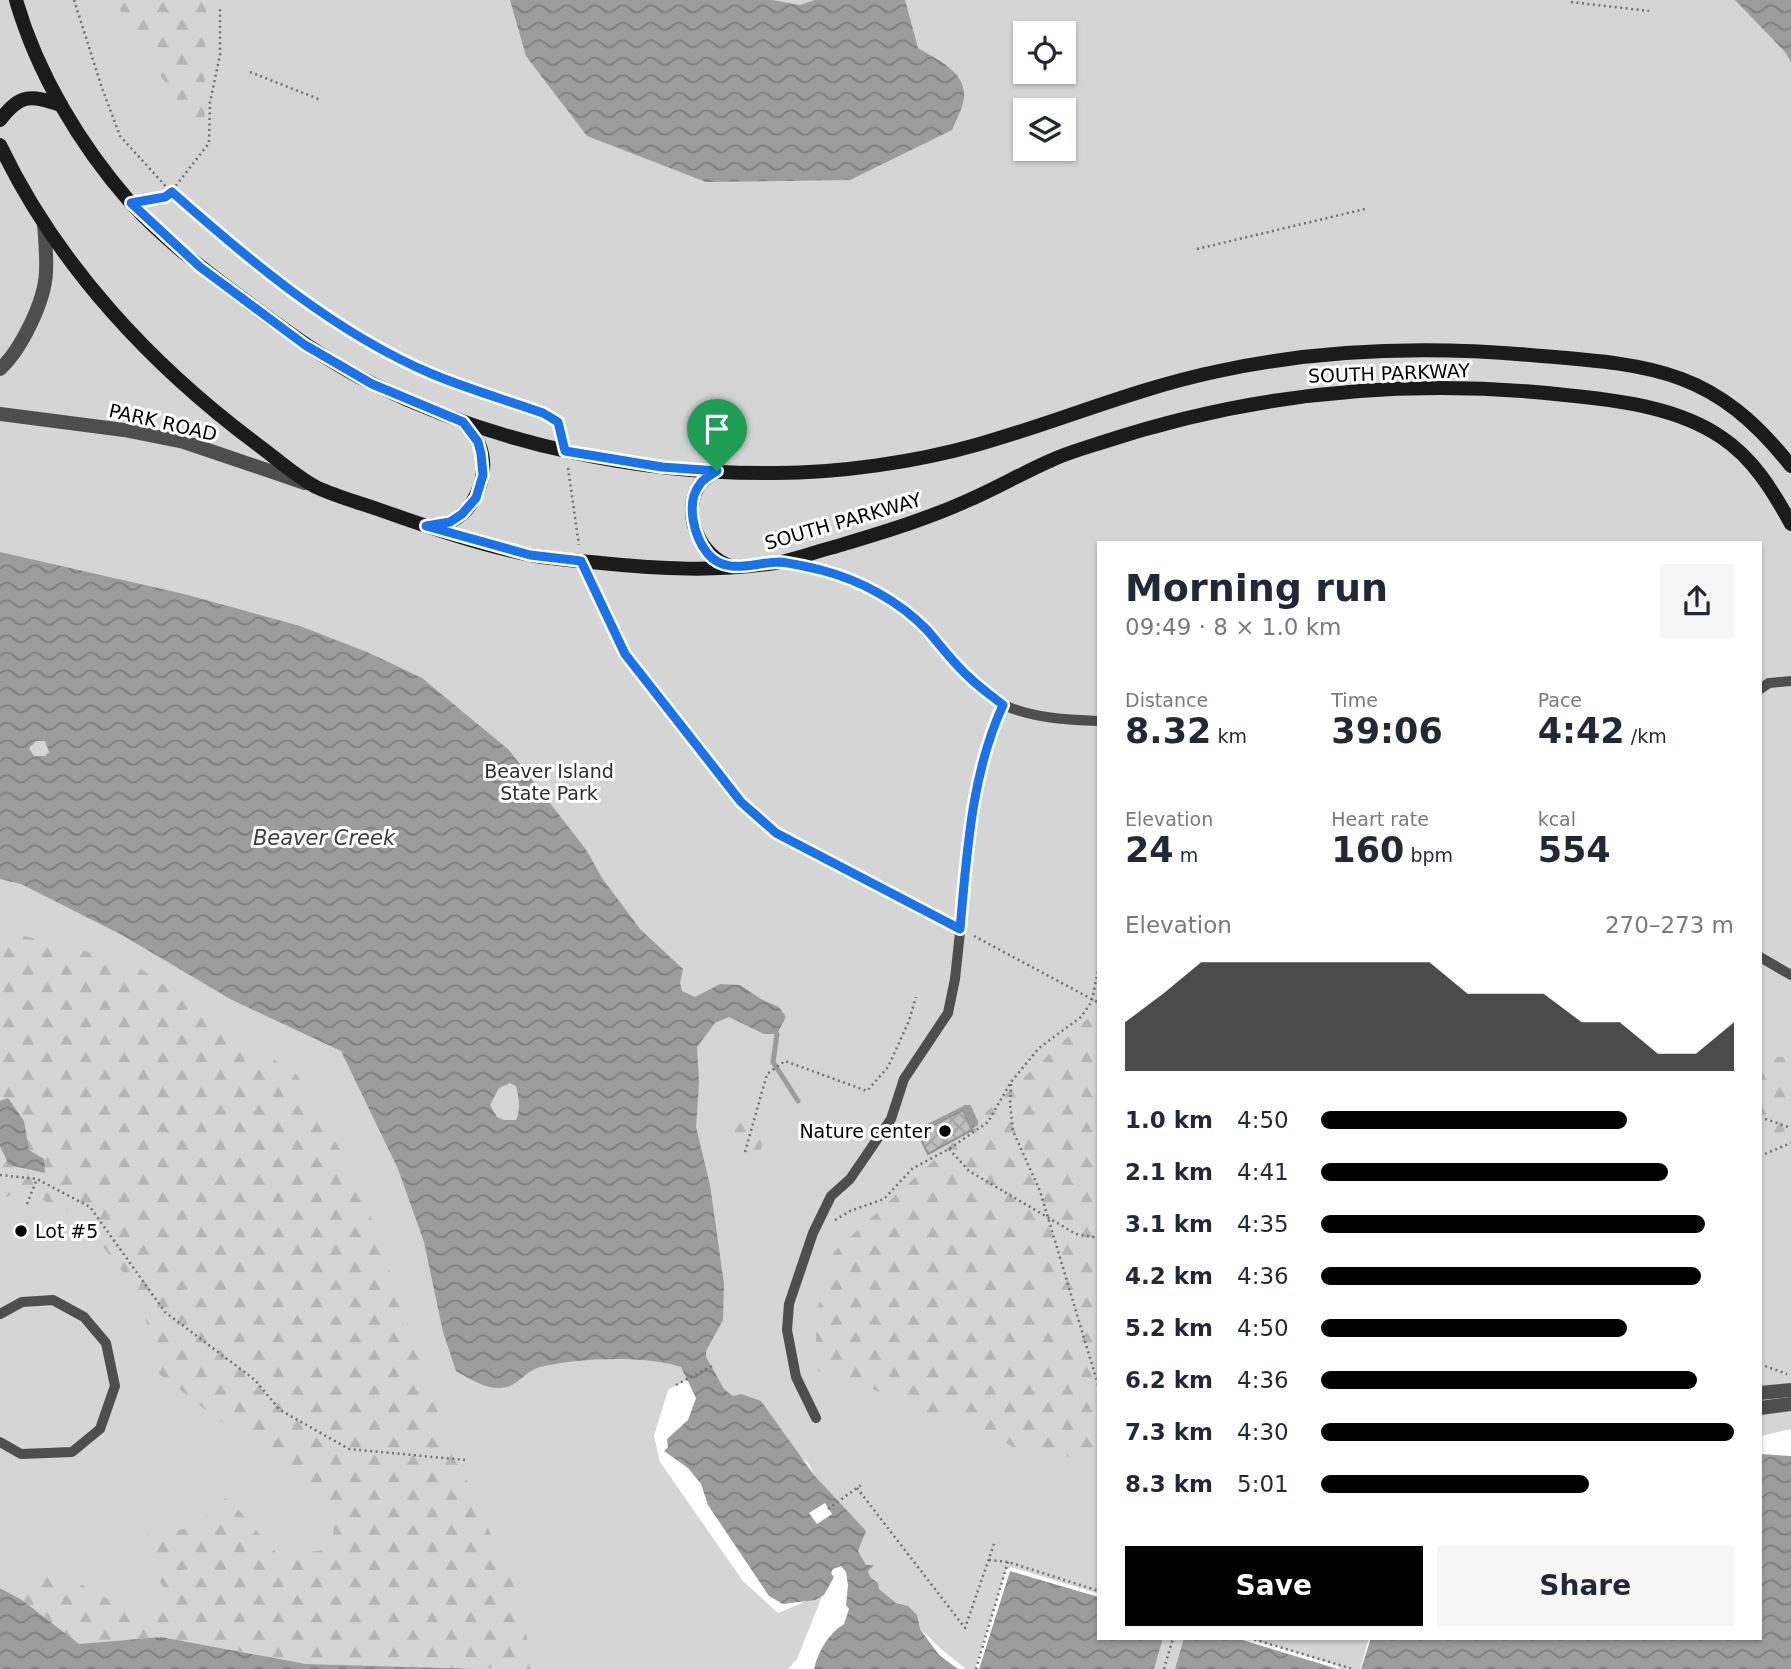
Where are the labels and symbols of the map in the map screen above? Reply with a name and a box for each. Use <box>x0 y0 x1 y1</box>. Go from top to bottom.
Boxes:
street label: SOUTH PARKWAY <box>1308 359 1471 387</box>
street label: PARK ROAD <box>107 399 219 445</box>
pin <box>687 399 747 471</box>
street label: SOUTH PARKWAY <box>762 488 924 554</box>
park label: Beaver Island State Park <box>484 760 614 804</box>
water label: Beaver Creek <box>253 826 396 850</box>
place label: Nature center <box>799 1120 931 1142</box>
marker: Nature center <box>937 1123 953 1139</box>
place label: Lot #5 <box>35 1220 98 1242</box>
marker: Lot #5 <box>13 1223 29 1239</box>

